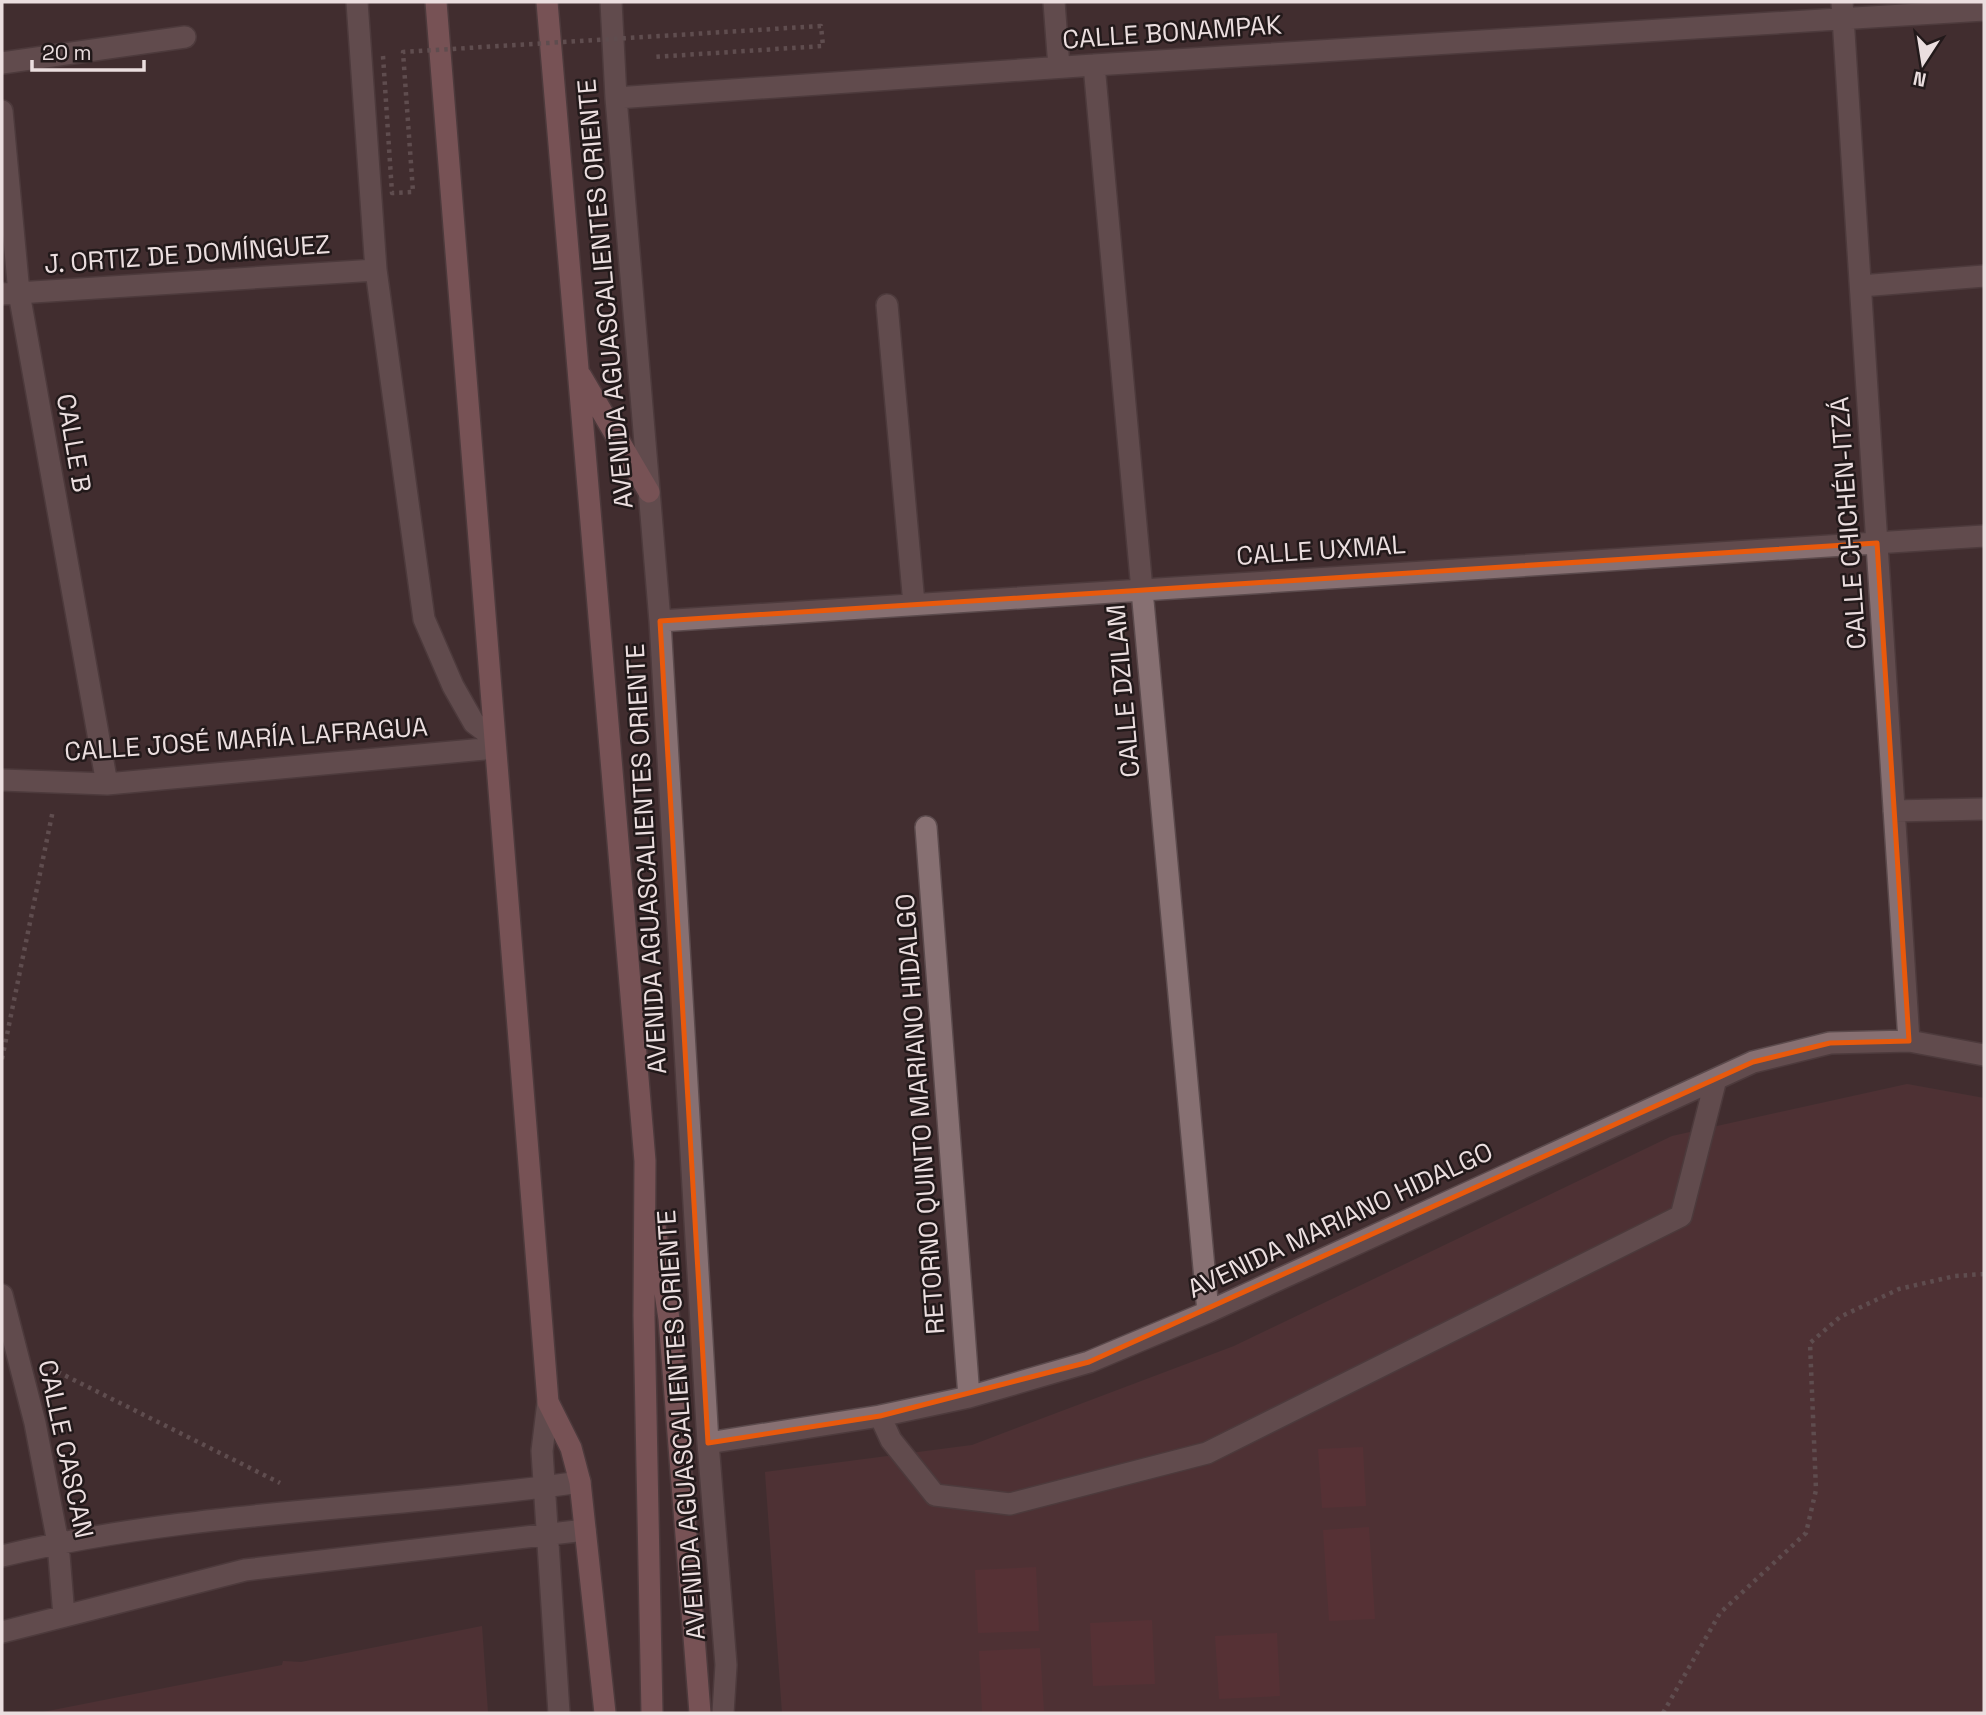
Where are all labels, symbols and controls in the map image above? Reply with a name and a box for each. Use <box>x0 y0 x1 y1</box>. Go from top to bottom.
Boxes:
street label: CALLE BONAMPAK <box>1061 7 1283 57</box>
scale bar <box>32 28 144 72</box>
north arrow <box>1888 28 1958 98</box>
text: 20 m <box>42 39 92 66</box>
text: N <box>1911 66 1928 93</box>
street label: AVENIDA AGUASCALIENTES ORIENTE <box>569 78 641 510</box>
street label: J. ORTIZ DE DOMÍNGUEZ <box>43 227 331 281</box>
street label: CALLE B <box>49 391 99 495</box>
street label: CALLE CHICHÉN-ITZÁ <box>1822 396 1874 650</box>
street label: CALLE UXMAL <box>1235 527 1407 573</box>
street label: CALLE DZILAM <box>1098 603 1148 779</box>
street label: AVENIDA AGUASCALIENTES ORIENTE <box>618 643 674 1075</box>
street label: CALLE JOSÉ MARÍA LAFRAGUA <box>63 709 429 769</box>
street label: RETORNO QUINTO MARIANO HIDALGO <box>888 892 952 1336</box>
street label: AVENIDA MARIANO HIDALGO <box>1182 1134 1498 1306</box>
street label: AVENIDA AGUASCALIENTES ORIENTE <box>649 1209 713 1641</box>
street label: CALLE CASCAN <box>30 1357 102 1541</box>

